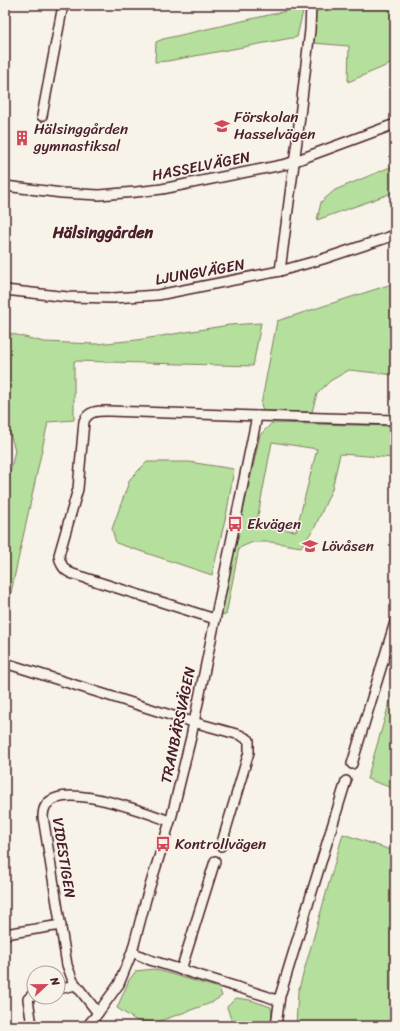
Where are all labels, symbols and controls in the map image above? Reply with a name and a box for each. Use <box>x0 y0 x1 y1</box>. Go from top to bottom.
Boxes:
place label: Förskolan Hasselvägen <box>234 104 315 147</box>
place label: Hälsinggården gymnastiksal <box>33 116 128 159</box>
school or university icon: Förskolan Hasselvägen <box>213 117 231 135</box>
building icon: Hälsinggården gymnastiksal <box>13 129 31 147</box>
street label: HASSELVÄGEN <box>149 144 253 188</box>
district label: Hälsinggården <box>52 218 154 247</box>
street label: LJUNGVÄGEN <box>153 251 247 293</box>
place label: Ekvägen <box>247 511 301 537</box>
bus stop icon: Ekvägen <box>226 515 244 533</box>
place label: Lövåsen <box>322 533 374 559</box>
school or university icon: Lövåsen <box>301 537 319 555</box>
street label: TRANBÄRSVÄGEN <box>153 664 203 786</box>
street label: VIDESTIGEN <box>45 816 83 901</box>
place label: Kontrollvägen <box>175 831 266 857</box>
bus stop icon: Kontrollvägen <box>154 835 172 853</box>
north arrow <box>26 965 66 1005</box>
text: N <box>44 973 65 989</box>

